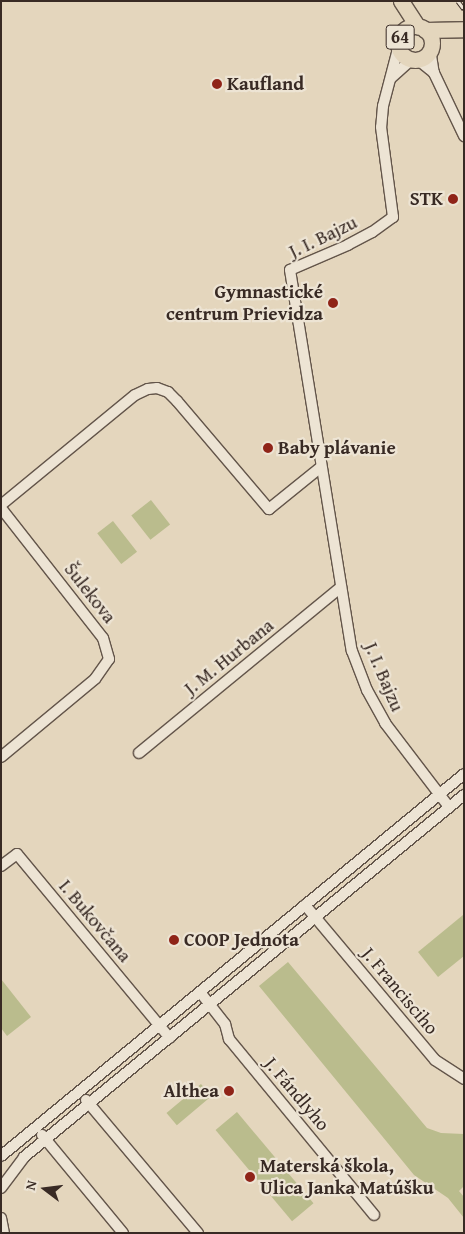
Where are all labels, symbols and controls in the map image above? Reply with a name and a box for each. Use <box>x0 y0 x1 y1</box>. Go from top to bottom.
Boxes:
road number: 64 <box>385 22 415 52</box>
place label: Kaufland <box>227 73 304 95</box>
marker: Kaufland <box>211 78 223 90</box>
place label: STK <box>410 188 443 210</box>
marker: STK <box>447 193 459 205</box>
street label: J. I. Bajzu <box>285 211 361 263</box>
place label: Gymnastické centrum Prievidza <box>166 281 323 325</box>
marker: Gymnastické centrum Prievidza <box>327 297 339 309</box>
place label: Baby plávanie <box>278 437 396 459</box>
marker: Baby plávanie <box>262 442 274 454</box>
street label: Šulekova <box>59 558 121 628</box>
street label: J. M. Hurbana <box>180 614 278 700</box>
street label: J. I. Bajzu <box>359 639 409 715</box>
street label: I. Bukovčana <box>54 875 136 967</box>
place label: COOP Jednota <box>184 929 299 951</box>
marker: COOP Jednota <box>168 934 180 946</box>
street label: J. Francisciho <box>357 943 443 1039</box>
street label: J. Fándlyho <box>260 1053 334 1135</box>
place label: Althea <box>163 1080 219 1102</box>
marker: Althea <box>223 1085 235 1097</box>
place label: Materská škola, Ulica Janka Matúšku <box>260 1155 434 1199</box>
north arrow <box>20 1164 70 1214</box>
marker: Materská škola, Ulica Janka Matúšku <box>244 1171 256 1183</box>
text: N <box>20 1178 41 1192</box>

